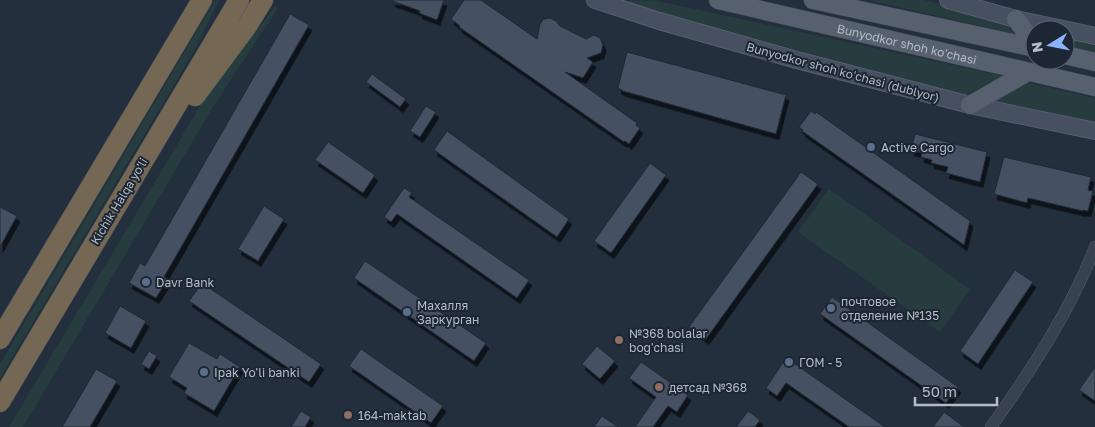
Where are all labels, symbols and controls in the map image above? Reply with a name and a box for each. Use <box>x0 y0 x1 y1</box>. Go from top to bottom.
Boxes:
street label: Bunyodkor shoh ko'chasi <box>836 20 978 67</box>
north arrow <box>1025 20 1075 70</box>
street label: Bunyodkor shoh koʻchasi (dublyor) <box>745 39 941 105</box>
text: N <box>1027 41 1046 54</box>
place label: Active Cargo <box>881 140 954 155</box>
marker: Active Cargo <box>865 141 877 153</box>
street label: Kichik Halqa yo'li <box>87 155 151 247</box>
place label: Davr Bank <box>156 275 215 290</box>
marker: Davr Bank <box>140 276 152 288</box>
place label: почтовое отделение №135 <box>841 294 939 323</box>
place label: Махалля Заркурган <box>417 298 479 327</box>
marker: почтовое отделение №135 <box>825 302 837 314</box>
marker: Махалля Заркурган <box>401 306 413 318</box>
place label: №368 bolalar bog'chasi <box>629 326 708 355</box>
marker: №368 bolalar bog'chasi <box>613 334 625 346</box>
place label: ГОМ - 5 <box>799 355 842 370</box>
marker: ГОМ - 5 <box>783 356 795 368</box>
place label: Ipak Yo'li banki <box>214 365 300 380</box>
marker: Ipak Yo'li banki <box>198 366 210 378</box>
scale bar <box>915 374 998 406</box>
place label: детсад №368 <box>669 380 747 395</box>
marker: детсад №368 <box>653 381 665 393</box>
text: 50 m <box>922 382 957 400</box>
place label: 164-maktab <box>358 408 426 423</box>
marker: 164-maktab <box>342 409 354 421</box>

